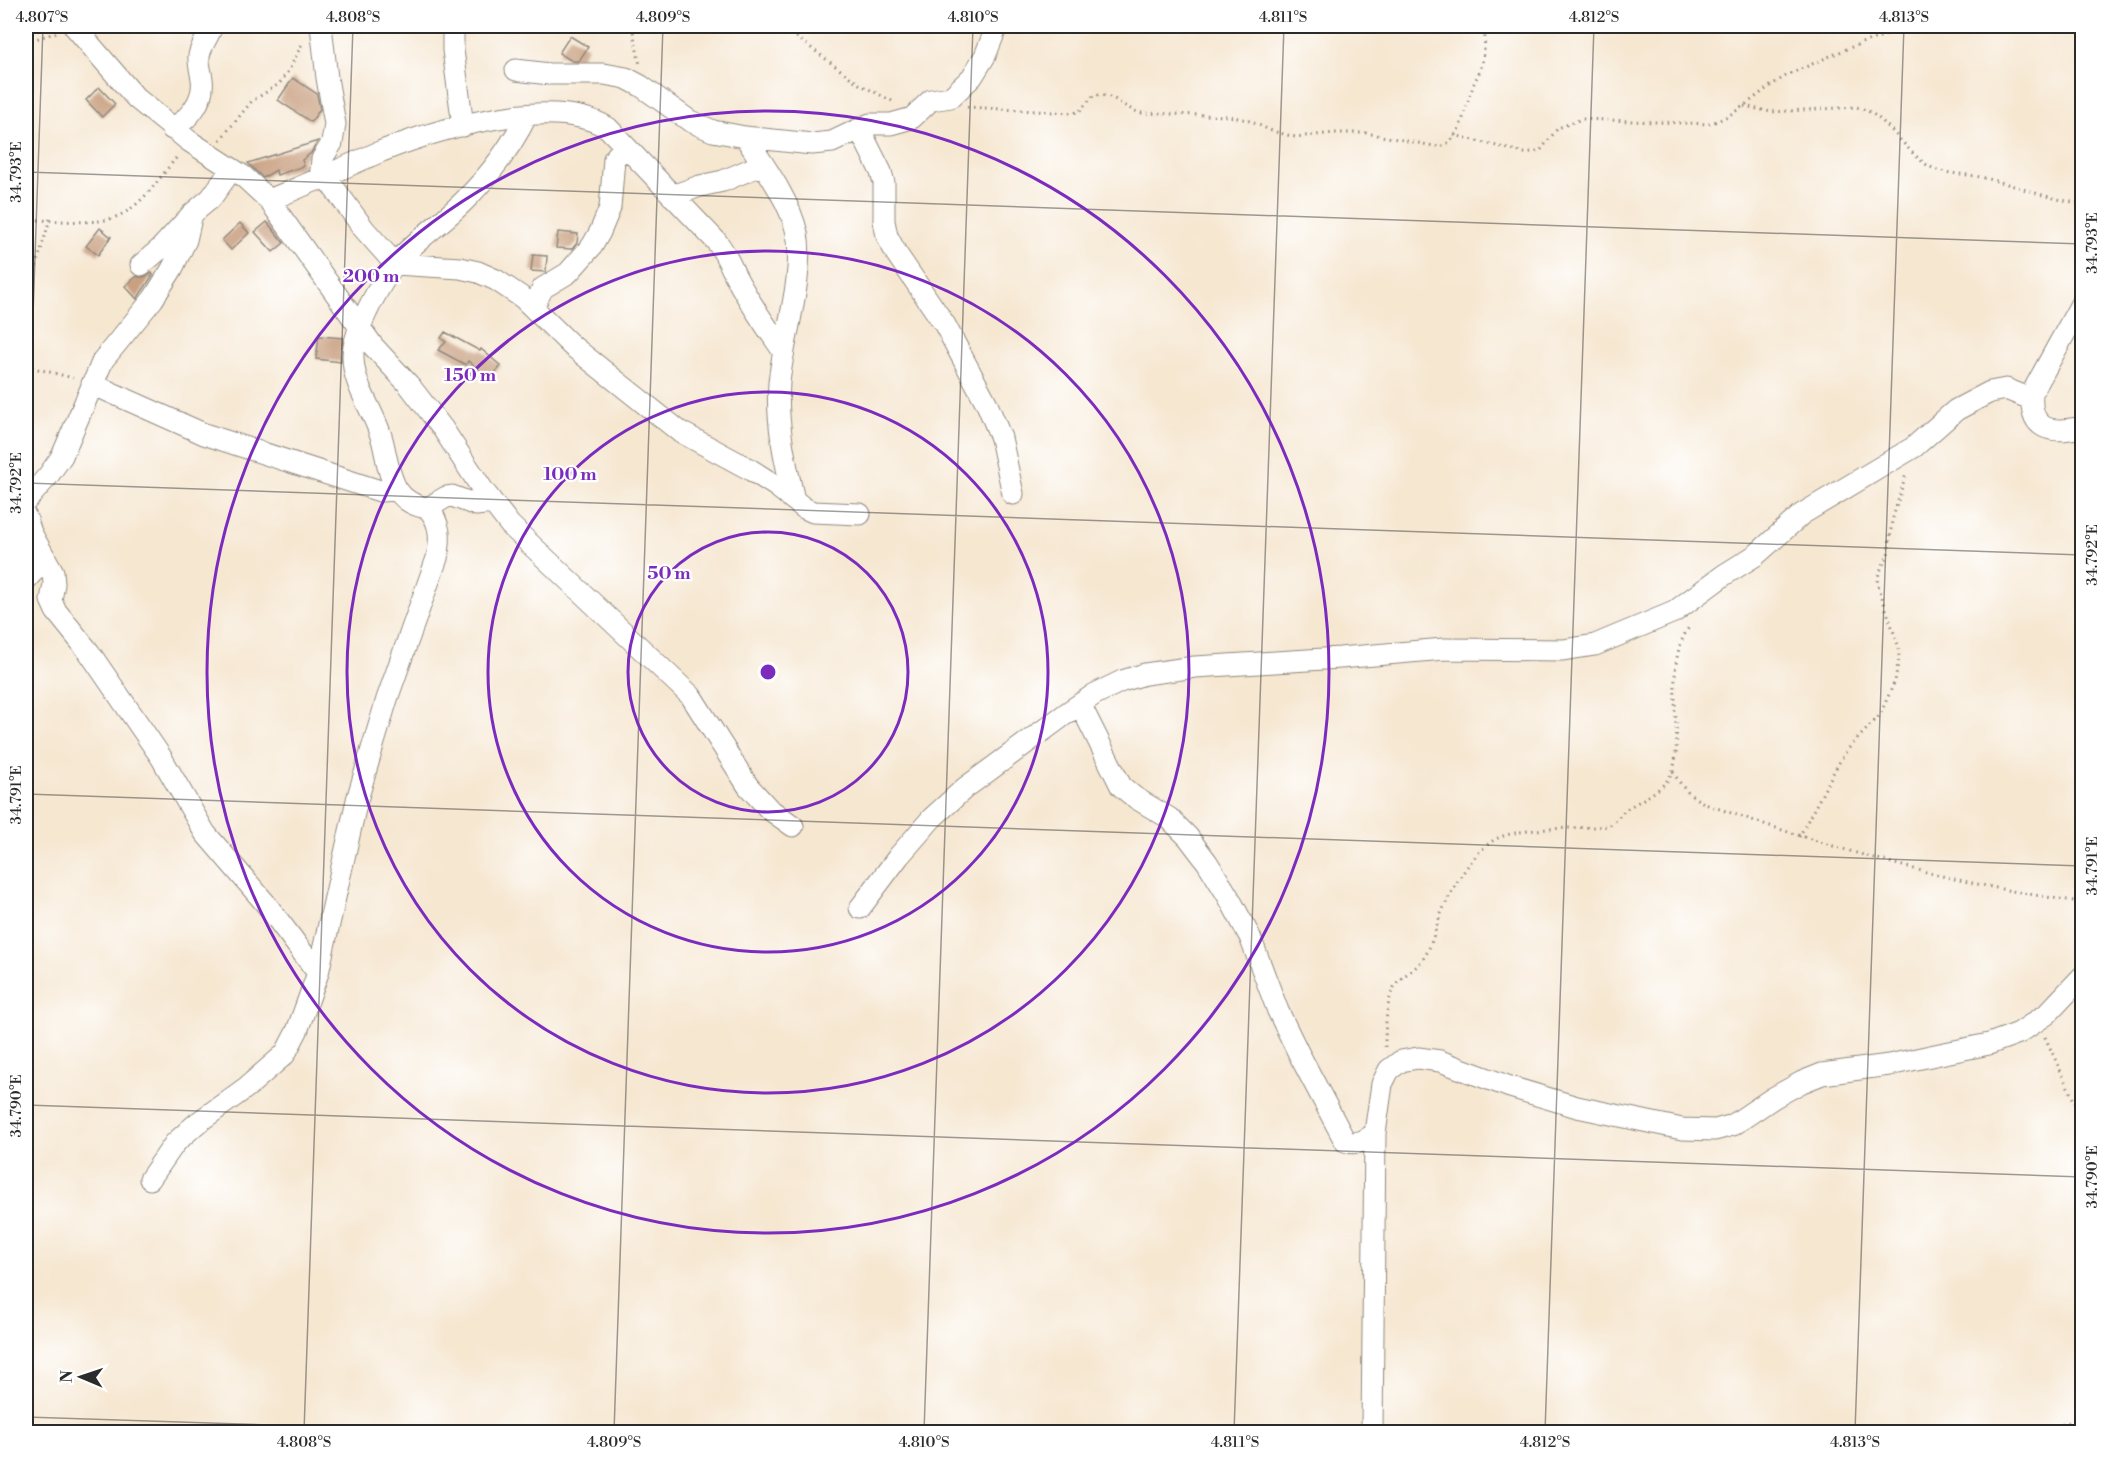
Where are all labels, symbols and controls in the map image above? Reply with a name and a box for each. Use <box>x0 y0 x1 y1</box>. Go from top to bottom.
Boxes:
text: 4.807°S <box>16 8 68 27</box>
text: 4.808°S <box>326 8 380 27</box>
text: 4.809°S <box>636 8 690 27</box>
text: 4.810°S <box>947 8 999 27</box>
text: 4.811°S <box>1259 8 1307 27</box>
text: 4.812°S <box>1569 8 1619 27</box>
text: 4.813°S <box>1879 8 1929 27</box>
text: 34.793°E <box>7 141 26 203</box>
text: 34.793°E <box>2083 212 2102 274</box>
text: 200 m <box>343 265 400 288</box>
text: 150 m <box>444 364 497 387</box>
text: 34.792°E <box>7 452 26 514</box>
text: 100 m <box>543 463 597 486</box>
text: 34.792°E <box>2083 524 2102 586</box>
text: 50 m <box>647 562 691 585</box>
centre of rings <box>758 662 778 682</box>
text: 34.791°E <box>7 765 26 825</box>
text: 34.791°E <box>2083 836 2102 896</box>
text: 34.790°E <box>7 1074 26 1138</box>
text: 34.790°E <box>2083 1145 2102 1209</box>
north arrow <box>51 1347 111 1407</box>
text: N <box>57 1369 77 1383</box>
text: 4.808°S <box>277 1433 331 1452</box>
text: 4.809°S <box>587 1433 641 1452</box>
text: 4.810°S <box>898 1433 950 1452</box>
text: 4.811°S <box>1211 1433 1259 1452</box>
text: 4.812°S <box>1520 1433 1570 1452</box>
text: 4.813°S <box>1830 1433 1880 1452</box>

